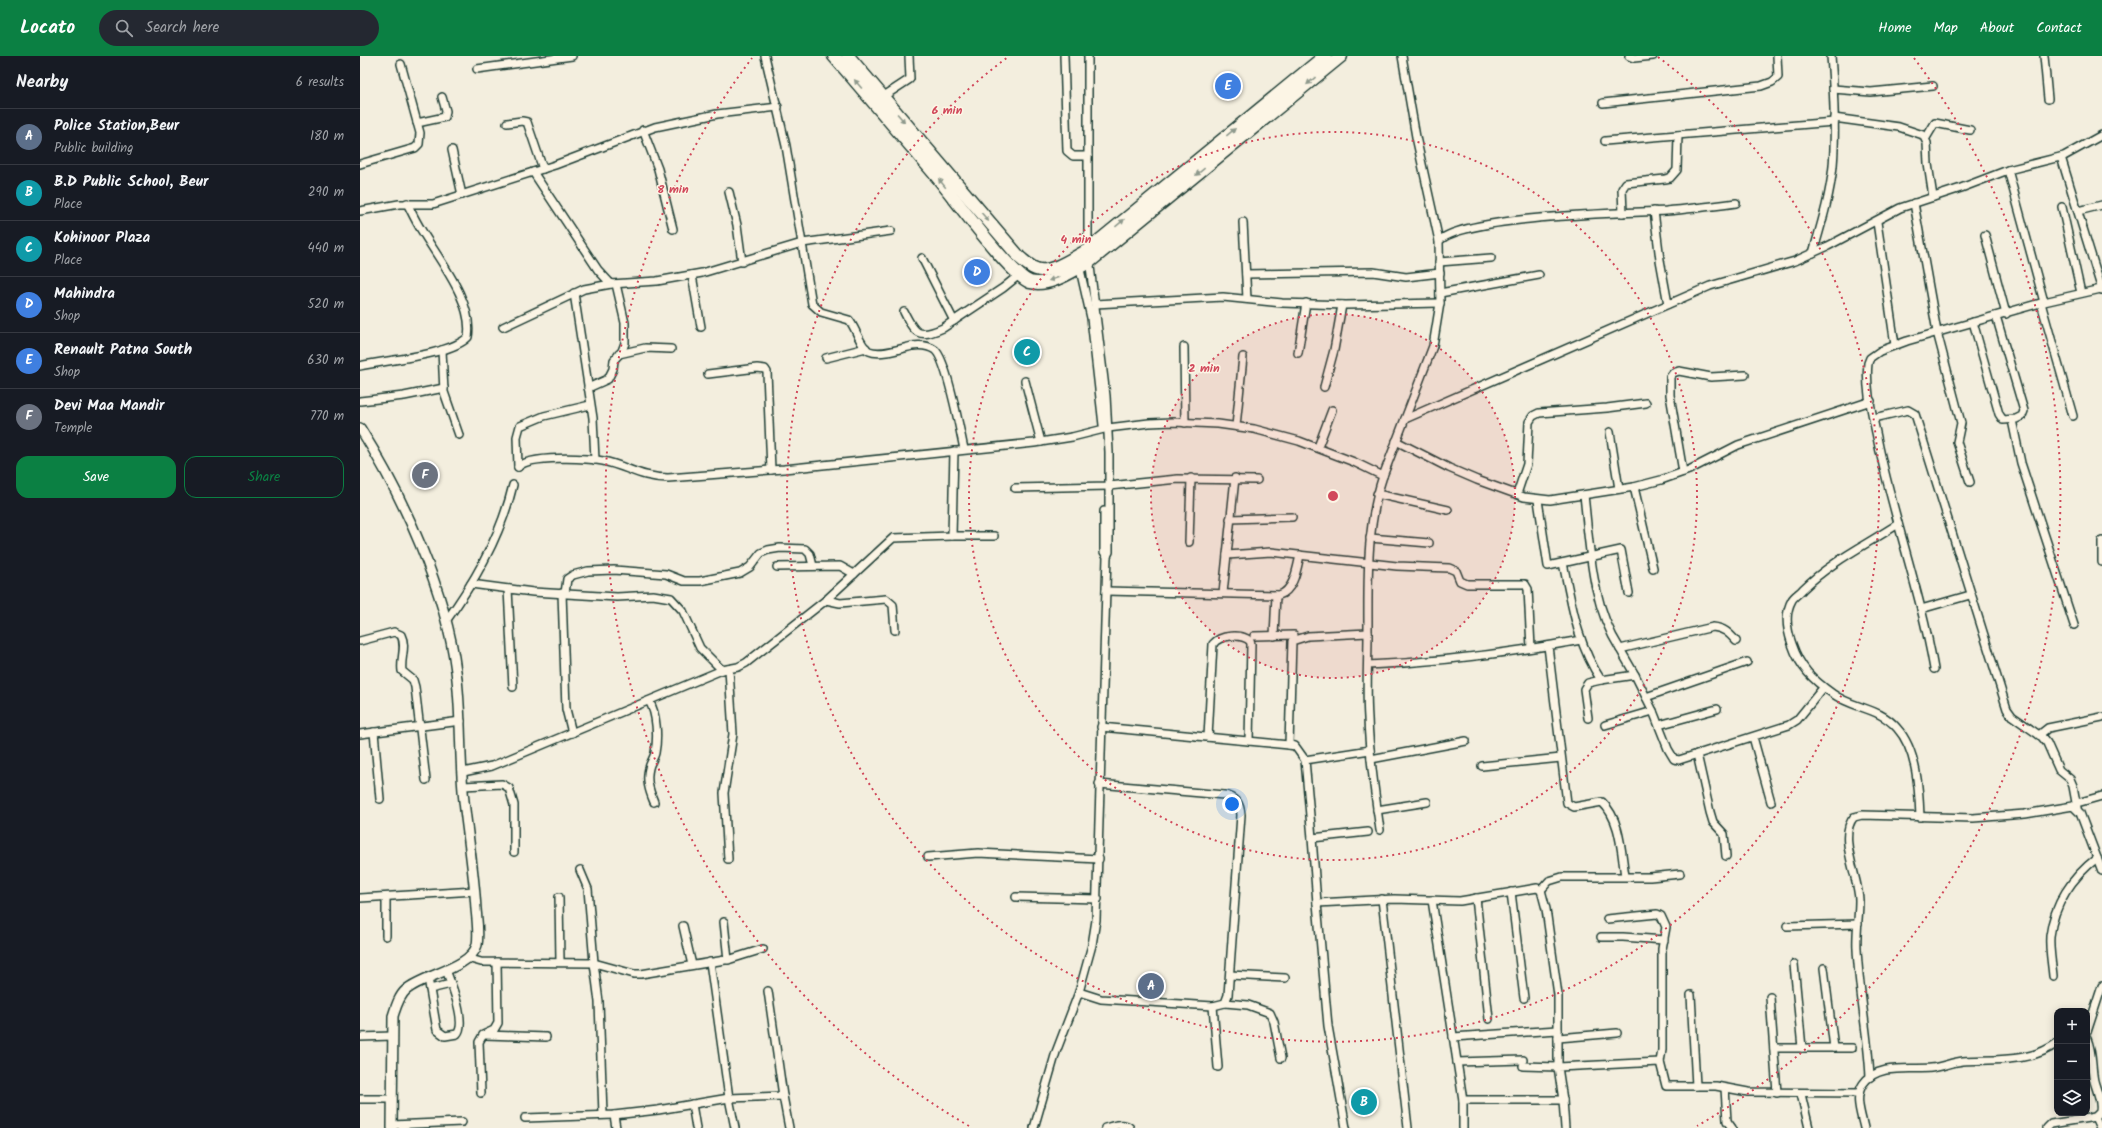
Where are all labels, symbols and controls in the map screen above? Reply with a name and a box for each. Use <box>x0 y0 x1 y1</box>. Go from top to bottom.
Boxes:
search box <box>99 10 379 46</box>
text: Locato <box>20 13 75 43</box>
text: Search here <box>145 16 219 40</box>
icon: search <box>113 17 135 39</box>
text: Home <box>1878 17 1912 39</box>
text: Map <box>1934 17 1958 39</box>
text: About <box>1980 17 2014 39</box>
text: Contact <box>2036 17 2082 39</box>
text: Nearby <box>16 69 68 96</box>
pin: E <box>1215 71 1241 101</box>
text: 6 results <box>296 72 344 93</box>
one-way arrow <box>1306 76 1317 85</box>
one-way arrow <box>853 78 862 89</box>
text: 6 min <box>932 101 963 120</box>
one-way arrow <box>896 113 905 122</box>
text: Police Station,Beur <box>54 114 179 138</box>
text: A <box>25 126 33 147</box>
text: 180 m <box>310 126 344 147</box>
one-way arrow <box>1226 128 1237 137</box>
text: Public building <box>54 138 133 159</box>
one-way arrow <box>1194 167 1205 176</box>
text: B.D Public School, Beur <box>54 170 209 194</box>
one-way arrow <box>937 177 946 188</box>
text: 8 min <box>657 180 689 199</box>
text: B <box>25 182 33 203</box>
text: 290 m <box>308 182 344 203</box>
text: Place <box>54 194 82 215</box>
one-way arrow <box>981 211 990 222</box>
one-way arrow <box>1114 219 1125 228</box>
text: Kohinoor Plaza <box>54 226 150 250</box>
text: 4 min <box>1061 230 1092 249</box>
text: C <box>25 238 33 259</box>
text: 440 m <box>308 238 344 259</box>
text: Place <box>54 250 82 271</box>
pin: D <box>964 257 990 287</box>
one-way arrow <box>1048 276 1060 282</box>
text: Mahindra <box>54 282 115 306</box>
text: D <box>25 294 33 315</box>
text: 520 m <box>307 294 344 315</box>
text: Shop <box>54 306 80 327</box>
pin: C <box>1014 337 1040 367</box>
text: Renault Patna South <box>54 338 192 362</box>
text: E <box>25 350 33 371</box>
text: 630 m <box>307 350 344 371</box>
text: 2 min <box>1188 359 1220 378</box>
text: Shop <box>54 362 80 383</box>
text: Devi Maa Mandir <box>54 394 164 418</box>
text: F <box>25 406 33 427</box>
text: 770 m <box>310 406 344 427</box>
text: Temple <box>54 418 92 439</box>
button: Save <box>16 456 176 498</box>
button: Share <box>184 456 344 498</box>
pin: F <box>412 460 438 490</box>
centre of rings <box>1326 489 1340 503</box>
your location <box>1222 794 1242 814</box>
pin: A <box>1138 971 1164 1001</box>
map controls <box>2054 1008 2090 1116</box>
button: + <box>2054 1008 2090 1044</box>
button: − <box>2054 1044 2090 1080</box>
button: layers <box>2054 1080 2090 1116</box>
pin: B <box>1351 1087 1377 1117</box>

